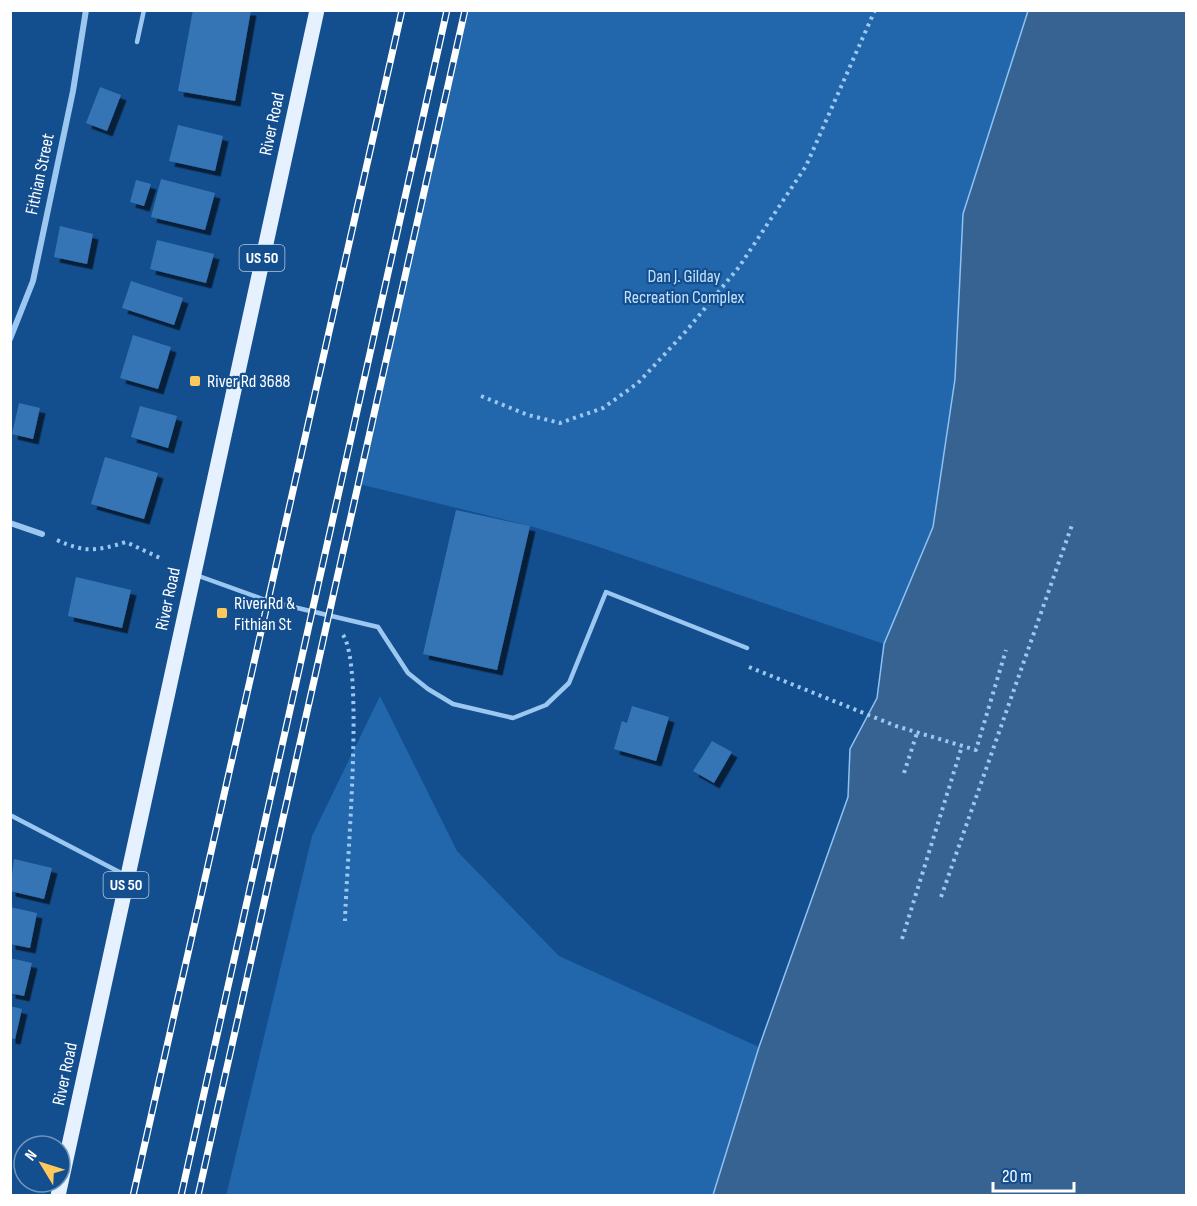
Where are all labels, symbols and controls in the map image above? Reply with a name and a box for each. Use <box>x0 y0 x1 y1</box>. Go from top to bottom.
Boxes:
street label: River Road <box>255 91 289 157</box>
street label: Fithian Street <box>21 131 59 217</box>
road number: US 50 <box>240 245 284 271</box>
park label: Dan J. Gilday Recreation Complex <box>624 266 745 308</box>
place label: River Rd 3688 <box>207 371 291 392</box>
marker: River Rd 3688 <box>188 374 202 388</box>
street label: River Road <box>151 566 185 632</box>
place label: River Rd & Fithian St <box>234 593 295 635</box>
marker: River Rd & Fithian St <box>215 606 229 620</box>
road number: US 50 <box>104 872 148 898</box>
street label: River Road <box>48 1041 82 1107</box>
north arrow <box>12 1134 72 1194</box>
text: N <box>21 1146 41 1165</box>
scale bar <box>993 1155 1074 1193</box>
text: 20 m <box>1002 1166 1032 1187</box>

